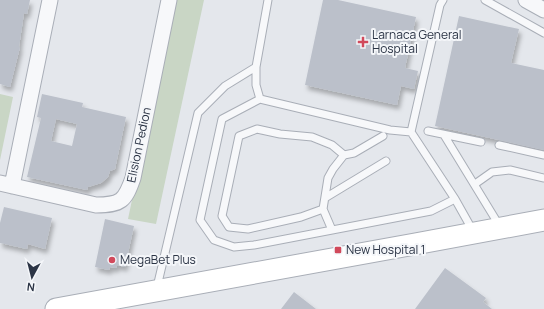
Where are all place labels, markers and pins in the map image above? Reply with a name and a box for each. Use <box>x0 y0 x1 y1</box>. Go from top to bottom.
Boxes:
place label: Larnaca General Hospital <box>372 26 462 57</box>
marker: Larnaca General Hospital <box>357 36 369 48</box>
place label: New Hospital 1 <box>346 241 425 258</box>
marker: New Hospital 1 <box>333 245 343 255</box>
place label: MegaBet Plus <box>120 251 196 268</box>
marker: MegaBet Plus <box>107 255 117 265</box>

